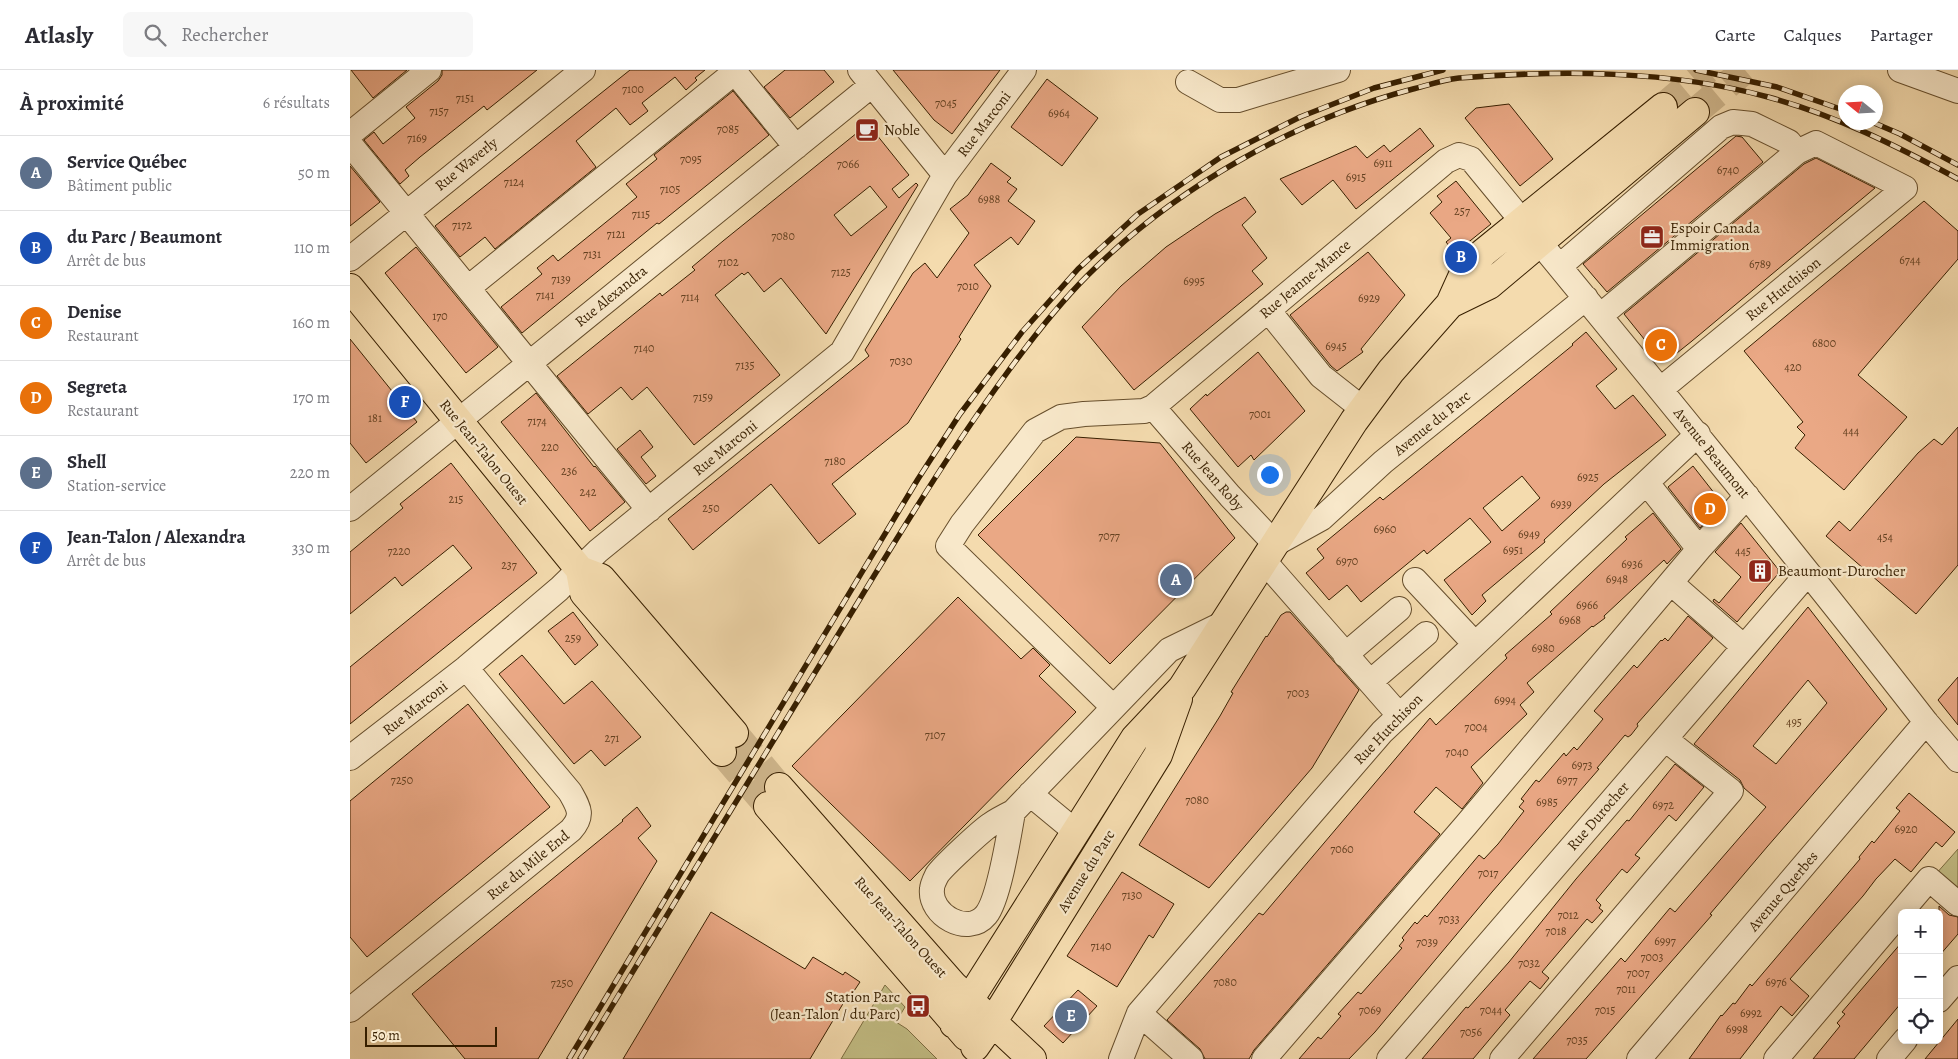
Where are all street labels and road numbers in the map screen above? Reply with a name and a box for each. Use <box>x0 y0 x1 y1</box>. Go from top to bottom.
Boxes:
street label: Rue Marconi <box>953 87 1015 161</box>
street label: Rue Waverly <box>430 132 502 195</box>
street label: Rue Jeanne-Mance <box>1255 235 1355 323</box>
street label: Rue Hutchison <box>1741 253 1825 325</box>
street label: Rue Alexandra <box>571 261 651 331</box>
street label: Avenue du Parc <box>1389 386 1475 461</box>
street label: Rue Jean-Talon Ouest <box>435 395 533 509</box>
street label: Avenue Beaumont <box>1669 403 1755 503</box>
street label: Rue Marconi <box>689 416 761 480</box>
street label: Rue Jean Roby <box>1177 437 1249 515</box>
street label: Rue Marconi <box>378 676 452 740</box>
street label: Rue Hutchison <box>1349 689 1427 769</box>
street label: Rue Durocher <box>1563 777 1634 855</box>
street label: Rue du Mile End <box>483 825 574 904</box>
street label: Avenue du Parc <box>1052 826 1119 917</box>
street label: Avenue Querbes <box>1743 847 1822 936</box>
street label: Rue Jean-Talon Ouest <box>850 872 952 982</box>

